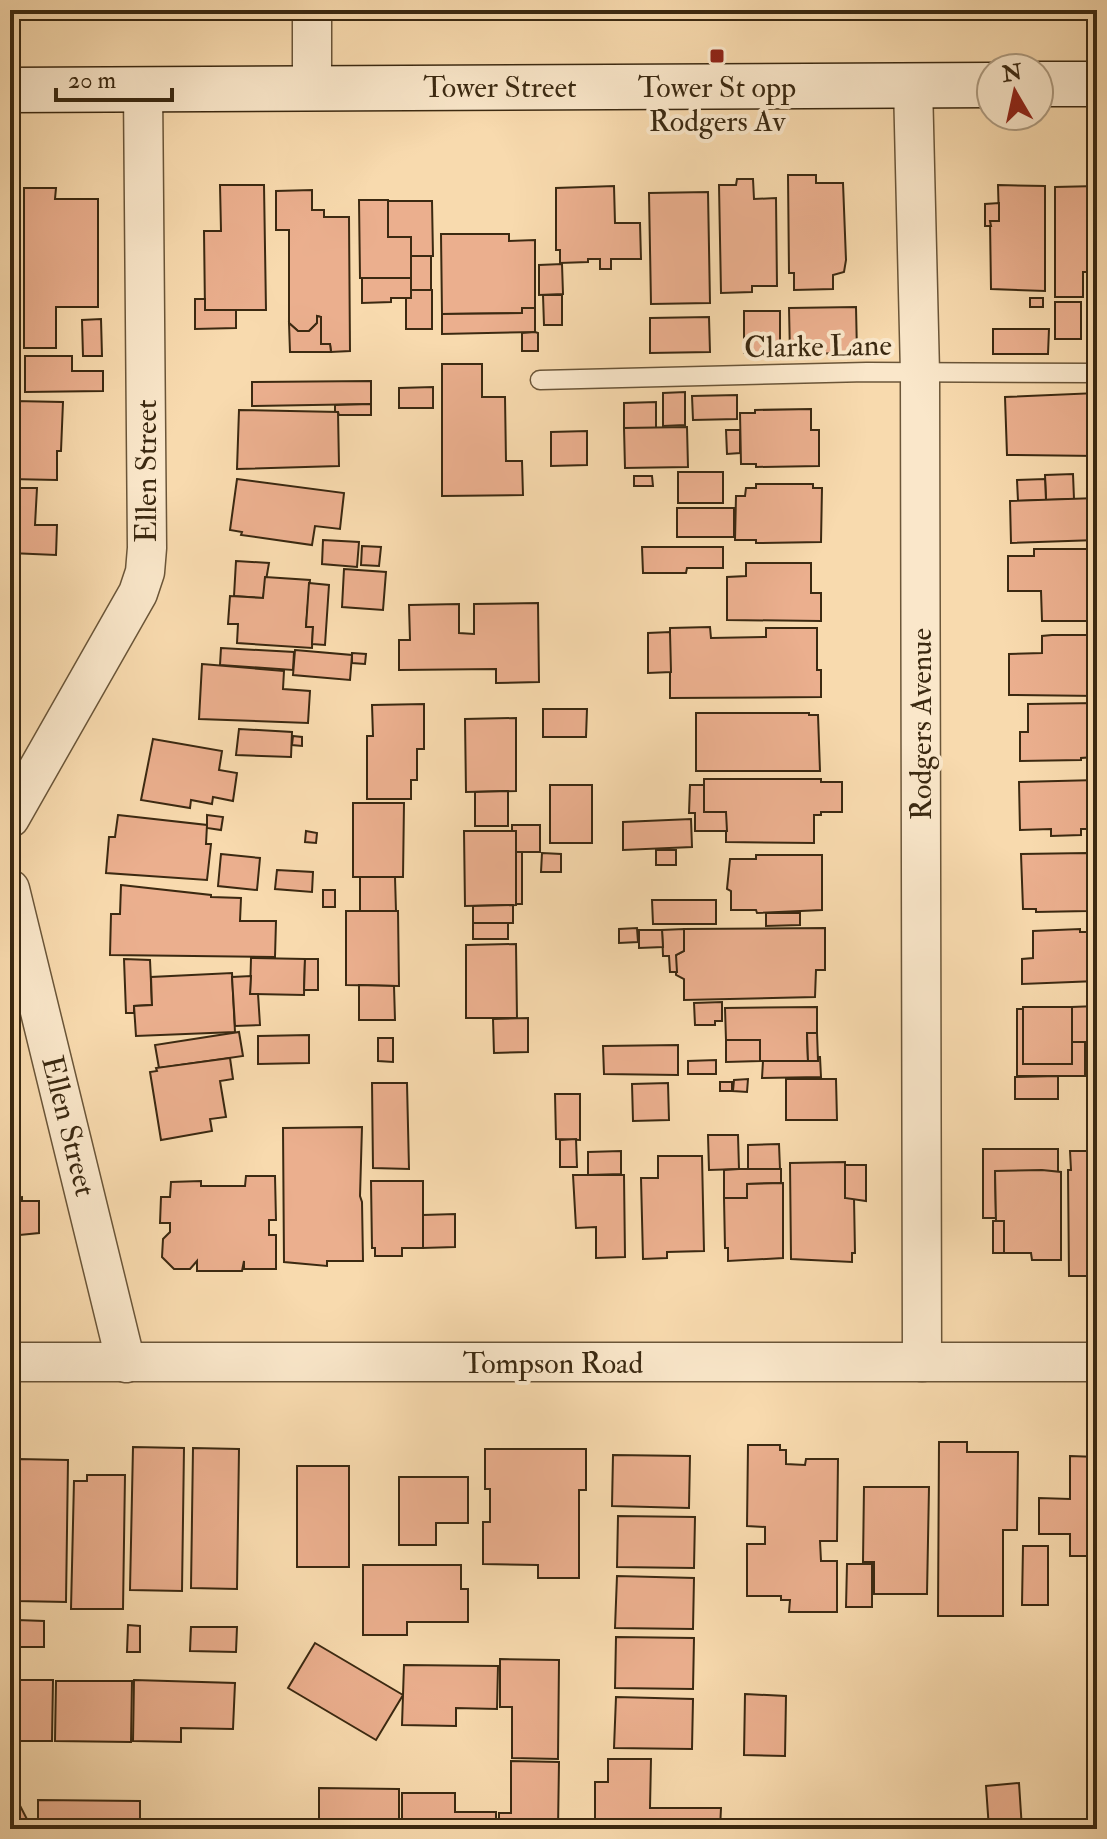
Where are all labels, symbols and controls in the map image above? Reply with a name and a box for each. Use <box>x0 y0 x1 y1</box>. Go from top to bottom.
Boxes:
marker: Tower St opp Rodgers Av <box>708 47 726 65</box>
scale bar <box>56 52 172 102</box>
north arrow <box>975 52 1055 132</box>
text: N <box>999 58 1024 89</box>
text: 20 m <box>68 65 117 96</box>
street label: Tower Street <box>423 69 577 106</box>
place label: Tower St opp Rodgers Av <box>638 69 796 140</box>
street label: Clarke Lane <box>744 327 892 366</box>
street label: Ellen Street <box>128 399 165 543</box>
street label: Rodgers Avenue <box>903 628 940 820</box>
street label: Ellen Street <box>33 1052 104 1200</box>
street label: Tompson Road <box>463 1345 643 1382</box>

